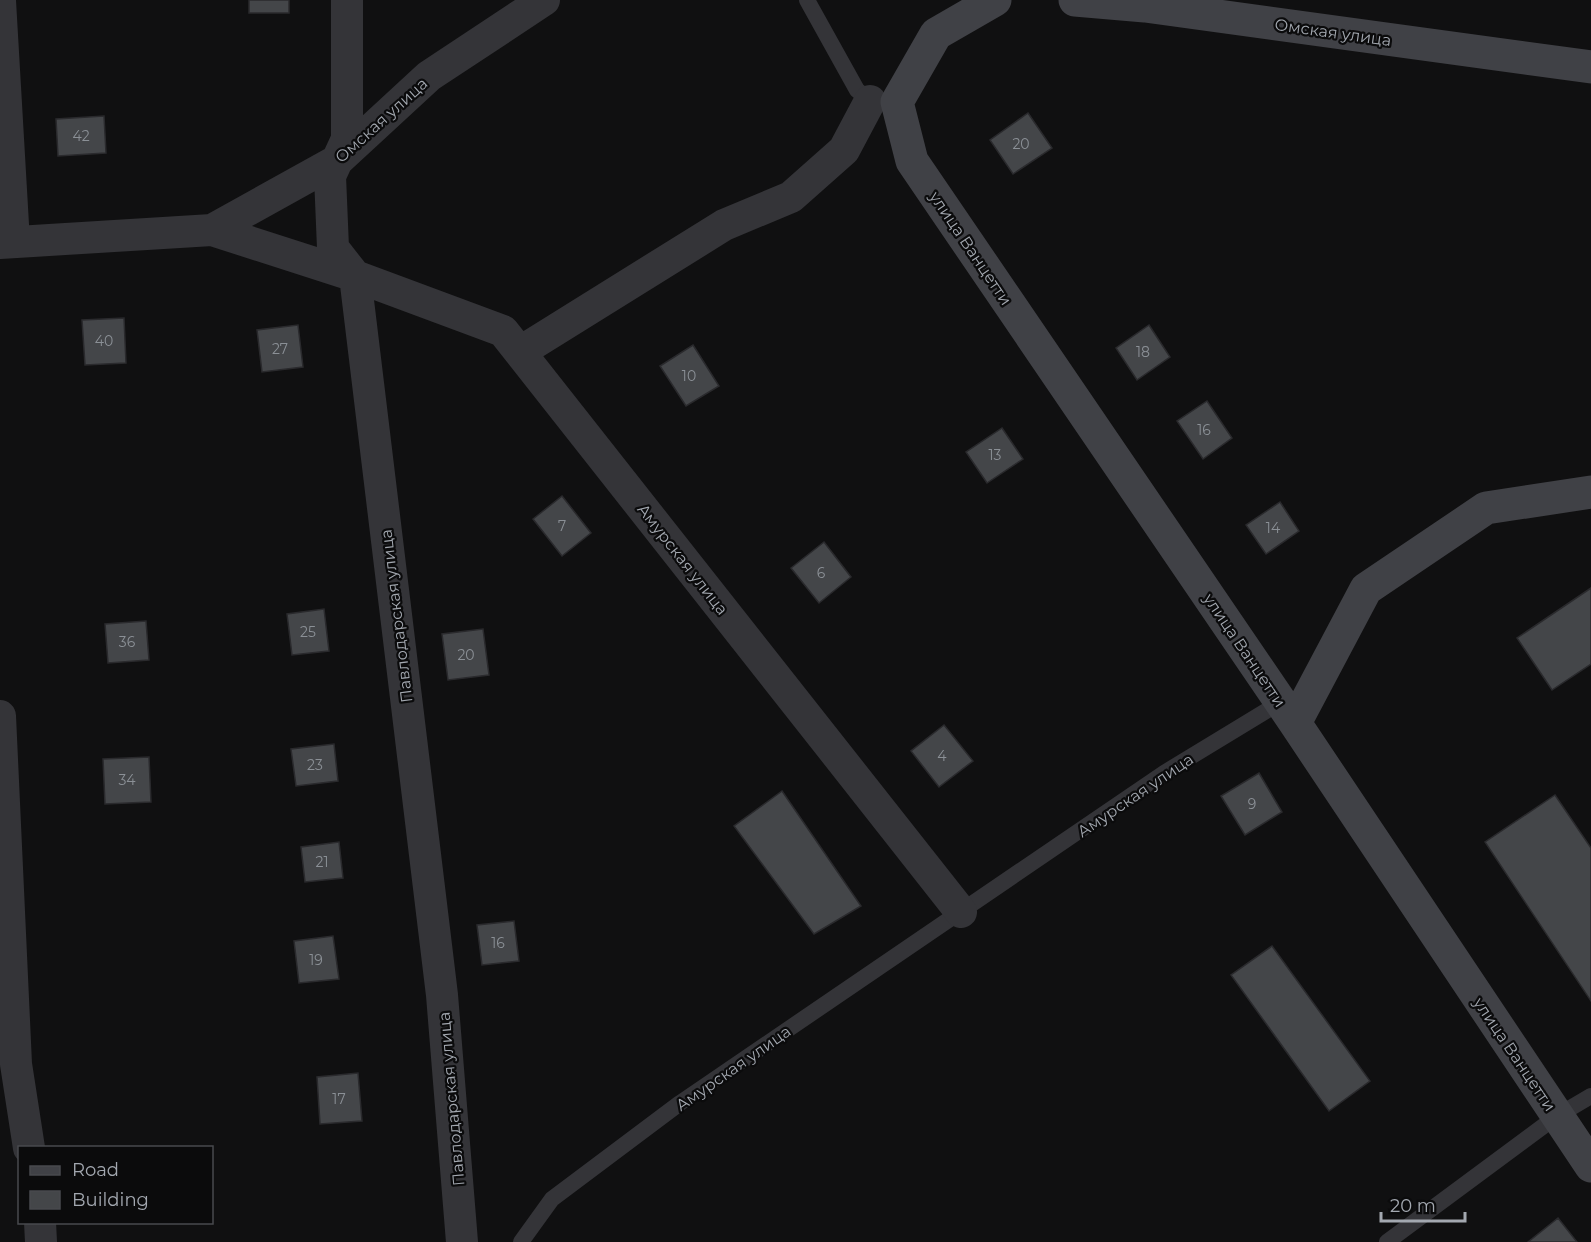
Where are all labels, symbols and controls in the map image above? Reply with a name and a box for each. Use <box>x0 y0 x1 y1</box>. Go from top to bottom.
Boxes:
street label: Омская улица <box>1273 15 1392 50</box>
street label: Омская улица <box>331 74 431 167</box>
house number: 42 <box>72 127 90 145</box>
house number: 20 <box>1012 135 1030 153</box>
street label: улица Ванцетти <box>925 187 1016 309</box>
house number: 40 <box>95 332 113 350</box>
house number: 27 <box>272 340 288 358</box>
house number: 18 <box>1136 343 1150 361</box>
house number: 10 <box>682 367 696 385</box>
house number: 16 <box>1197 421 1211 439</box>
house number: 13 <box>989 446 1002 464</box>
street label: Амурская улица <box>633 500 732 619</box>
house number: 7 <box>558 517 566 535</box>
house number: 14 <box>1266 519 1281 537</box>
street label: Павлодарская улица <box>376 528 417 704</box>
house number: 6 <box>817 564 826 582</box>
street label: улица Ванцетти <box>1199 589 1290 711</box>
house number: 25 <box>300 623 316 641</box>
house number: 36 <box>119 633 136 651</box>
house number: 20 <box>457 646 475 664</box>
house number: 4 <box>937 747 947 765</box>
street label: Амурская улица <box>1074 750 1197 841</box>
house number: 23 <box>307 756 323 774</box>
house number: 34 <box>118 771 136 789</box>
house number: 9 <box>1248 795 1256 813</box>
house number: 21 <box>315 853 329 871</box>
house number: 16 <box>491 934 505 952</box>
house number: 19 <box>309 951 323 969</box>
street label: улица Ванцетти <box>1469 993 1560 1115</box>
street label: Павлодарская улица <box>434 1011 469 1187</box>
street label: Амурская улица <box>672 1022 794 1115</box>
house number: 17 <box>332 1090 346 1108</box>
legend <box>18 1146 213 1224</box>
text: Road <box>72 1159 119 1181</box>
scale bar <box>1381 1185 1465 1223</box>
text: Building <box>72 1189 149 1211</box>
text: 20 m <box>1390 1195 1436 1217</box>

